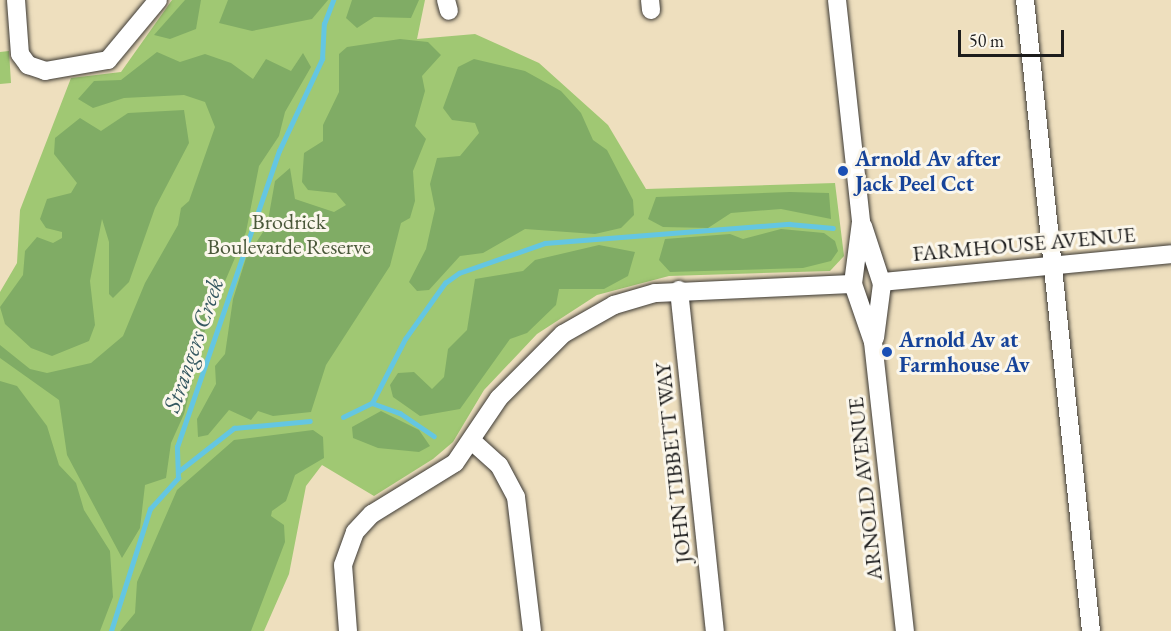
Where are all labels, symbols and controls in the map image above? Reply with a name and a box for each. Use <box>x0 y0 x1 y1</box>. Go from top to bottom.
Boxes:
scale bar <box>961 18 1068 56</box>
text: 50 m <box>969 29 1004 52</box>
place label: Arnold Av after Jack Peel Cct <box>855 145 1000 196</box>
marker: Arnold Av after Jack Peel Cct <box>836 164 850 178</box>
park label: Brodrick Boulevarde Reserve <box>207 208 371 260</box>
street label: FARMHOUSE AVENUE <box>911 221 1137 267</box>
water label: Strangers Creek <box>157 274 229 416</box>
place label: Arnold Av at Farmhouse Av <box>899 326 1030 378</box>
marker: Arnold Av at Farmhouse Av <box>880 345 894 359</box>
street label: JOHN TIBBETT WAY <box>649 361 697 565</box>
street label: ARNOLD AVENUE <box>842 396 888 582</box>

